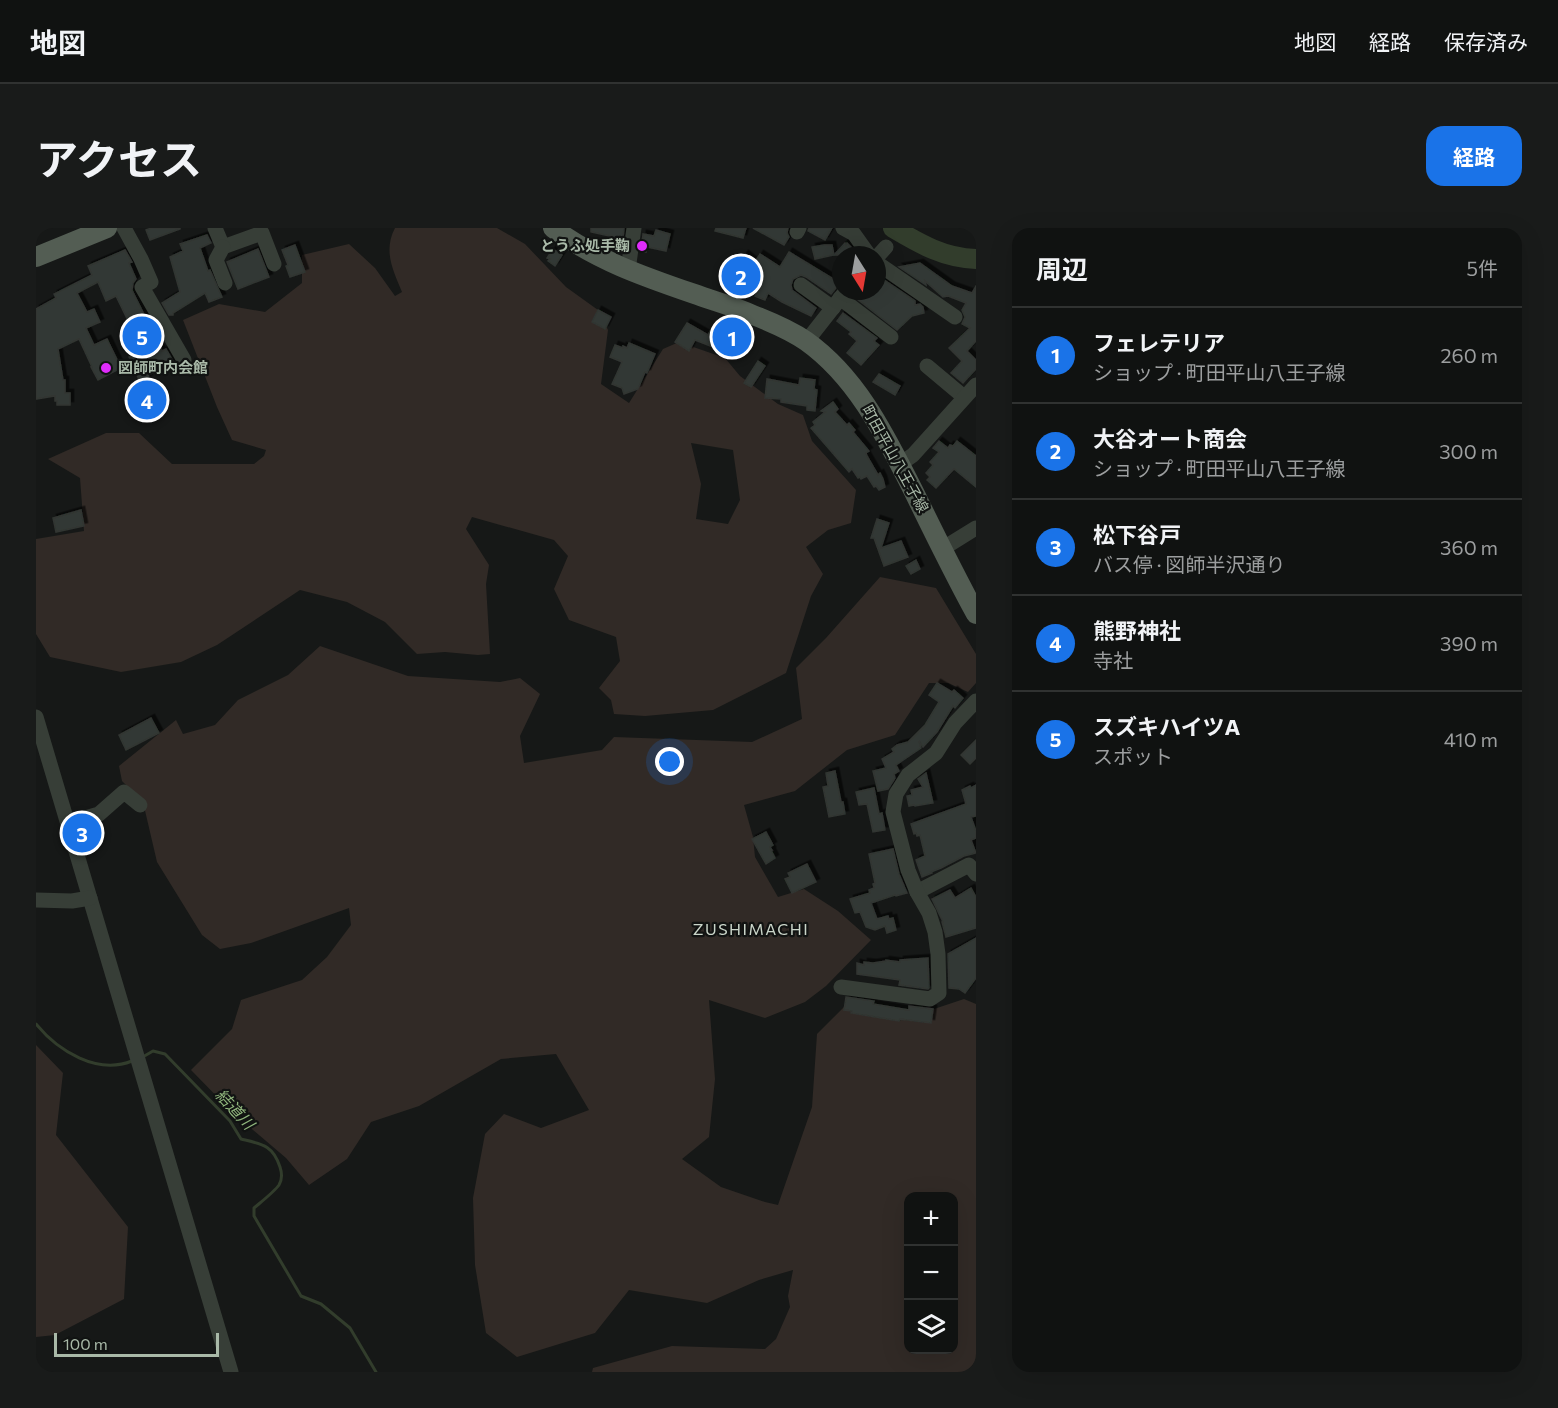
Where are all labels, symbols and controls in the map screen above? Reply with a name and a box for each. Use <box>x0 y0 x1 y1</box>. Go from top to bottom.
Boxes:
text: 地図 <box>30 25 86 59</box>
text: 地図 <box>1294 29 1336 54</box>
text: 経路 <box>1369 29 1411 54</box>
text: 保存済み <box>1444 29 1528 54</box>
button: 経路 <box>1426 126 1522 186</box>
text: アクセス <box>36 132 202 184</box>
place label: とうふ処手鞠 <box>540 236 630 254</box>
marker: とうふ処手鞠 <box>635 239 649 253</box>
north arrow <box>832 246 886 300</box>
text: 周辺 <box>1036 253 1088 284</box>
pin: 2 <box>722 254 760 298</box>
text: 5件 <box>1467 256 1498 280</box>
pin: 5 <box>122 314 162 358</box>
pin: 1 <box>712 314 752 360</box>
text: フェレテリア <box>1093 329 1225 356</box>
text: 1 <box>1051 343 1060 367</box>
text: 260 m <box>1440 343 1498 367</box>
place label: 図師町内会館 <box>118 358 208 376</box>
text: ショップ · 町田平山八王子線 <box>1093 360 1345 384</box>
marker: 図師町内会館 <box>99 361 113 375</box>
pin: 4 <box>128 378 166 423</box>
street label: 町田平山八王子線 <box>859 402 933 515</box>
text: 大谷オート商会 <box>1093 425 1247 452</box>
text: 2 <box>1050 439 1061 463</box>
text: 300 m <box>1439 439 1498 463</box>
text: ショップ · 町田平山八王子線 <box>1093 456 1345 480</box>
text: 松下谷戸 <box>1093 521 1181 548</box>
text: 3 <box>1050 535 1061 559</box>
text: 360 m <box>1440 535 1498 559</box>
text: バス停 · 図師半沢通り <box>1093 552 1285 576</box>
text: 熊野神社 <box>1093 617 1181 644</box>
text: 4 <box>1049 631 1062 655</box>
text: 390 m <box>1440 631 1498 655</box>
text: 寺社 <box>1093 648 1133 672</box>
text: スズキハイツA <box>1093 713 1240 740</box>
text: 5 <box>1050 727 1061 751</box>
text: 410 m <box>1444 727 1498 751</box>
text: スポット <box>1093 744 1173 768</box>
your location <box>655 747 684 776</box>
pin: 3 <box>62 810 102 856</box>
district label: ZUSHIMACHI <box>693 919 809 938</box>
water label: 結道川 <box>212 1085 260 1134</box>
map controls <box>904 1192 958 1354</box>
button: + <box>904 1192 958 1246</box>
button: − <box>904 1246 958 1300</box>
button: layers <box>904 1300 958 1354</box>
scale bar <box>54 1330 219 1358</box>
text: 100 m <box>63 1334 108 1353</box>

